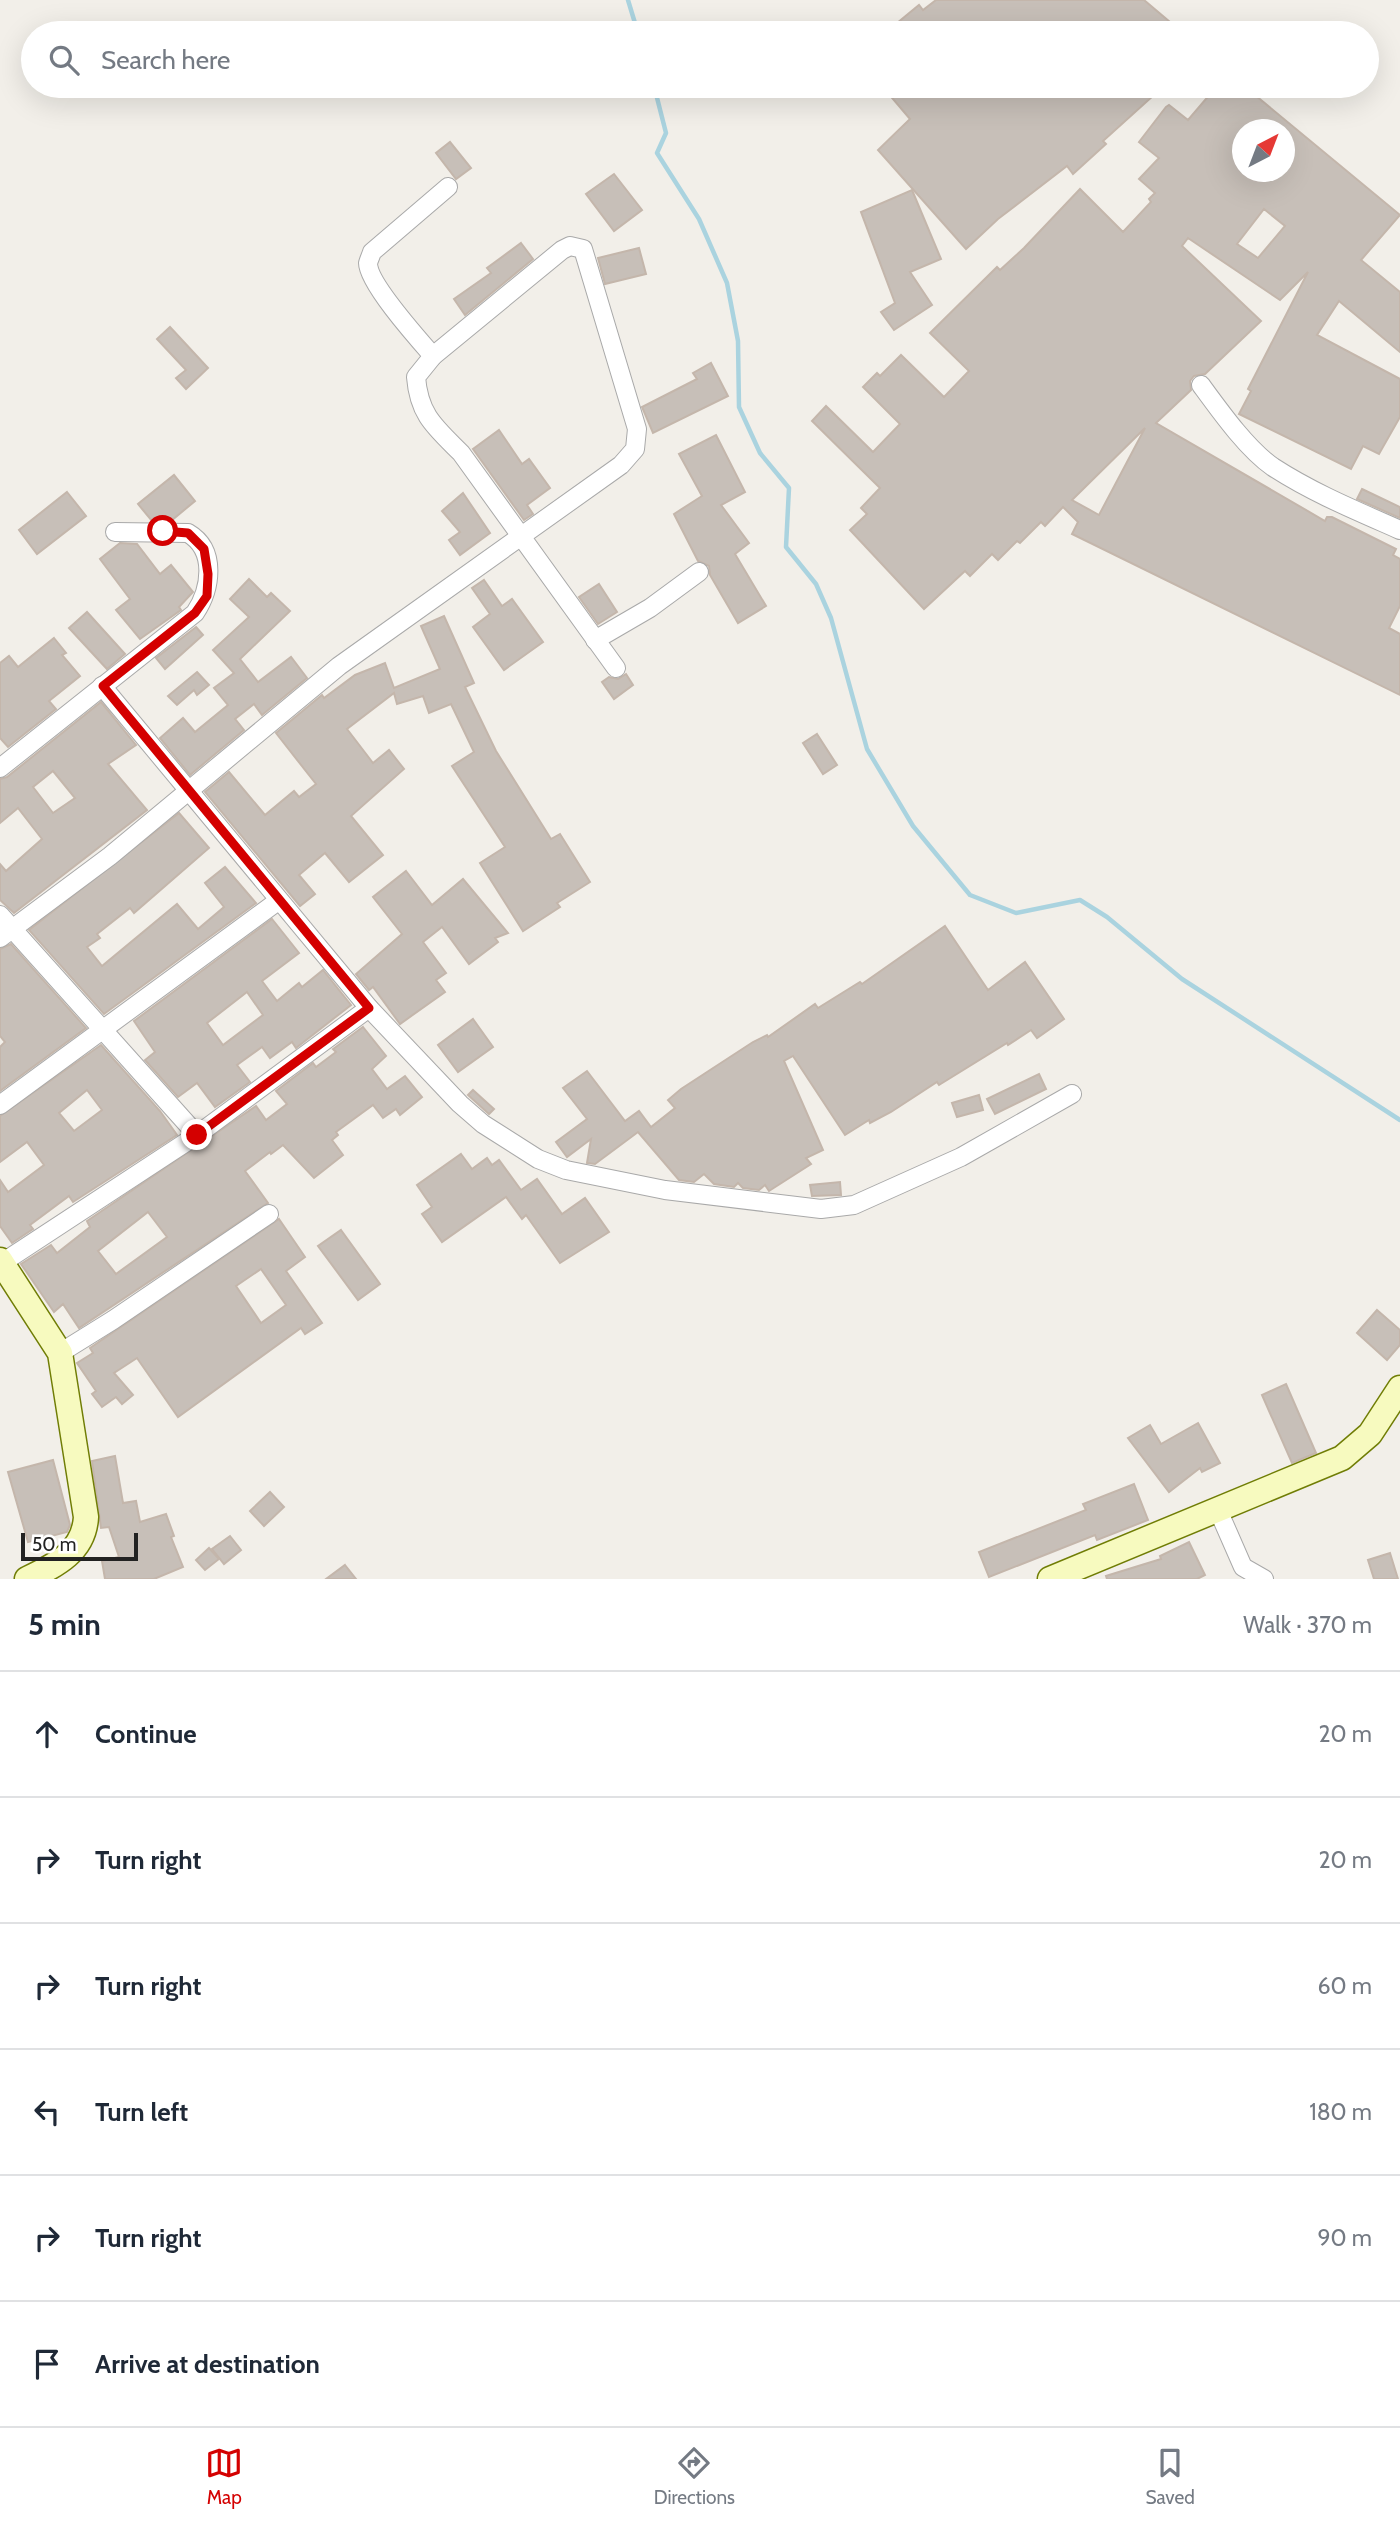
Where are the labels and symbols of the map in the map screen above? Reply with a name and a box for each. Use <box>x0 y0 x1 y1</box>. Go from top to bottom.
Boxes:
north arrow <box>1232 119 1295 182</box>
route start <box>147 515 178 546</box>
route end <box>181 1119 212 1150</box>
scale bar <box>21 1530 138 1562</box>

